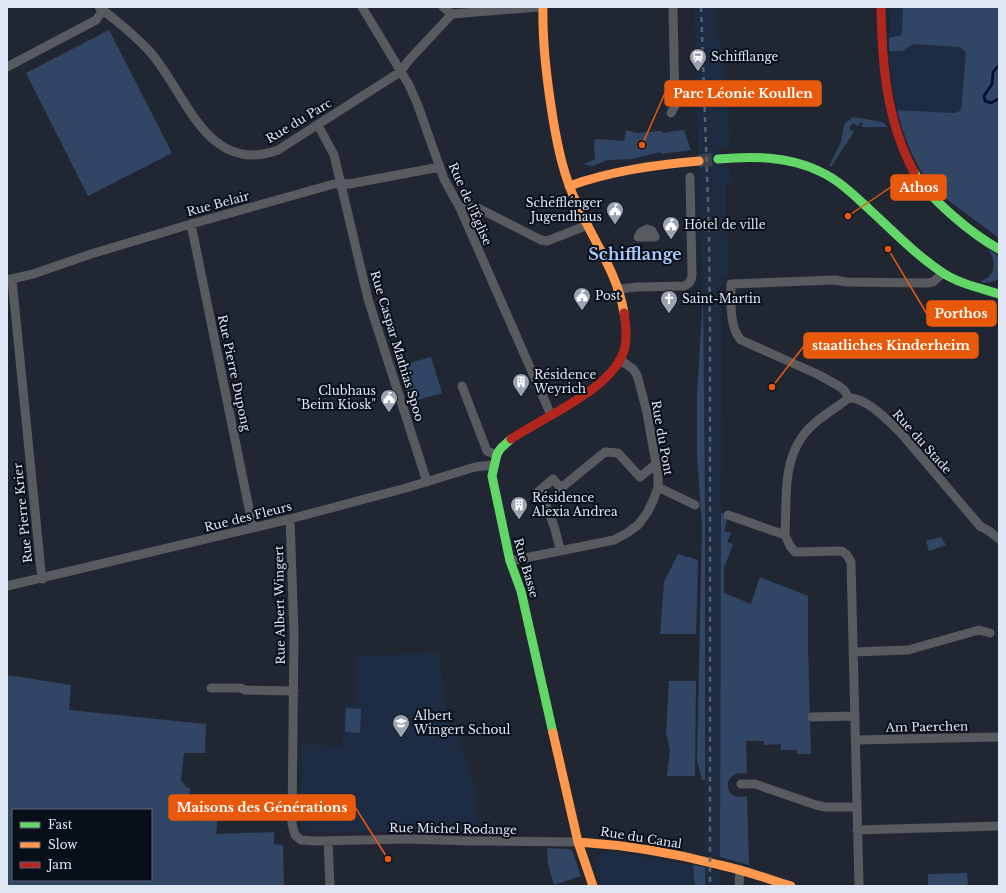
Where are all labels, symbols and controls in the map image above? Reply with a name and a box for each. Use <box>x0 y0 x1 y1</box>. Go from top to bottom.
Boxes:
station icon: Schifflange <box>688 47 708 72</box>
place label: Schifflange <box>711 49 779 64</box>
callout: Parc Léonie Koullen <box>665 81 821 106</box>
text: Parc Léonie Koullen <box>673 85 813 102</box>
street label: Rue du Parc <box>263 95 335 146</box>
street label: Rue de l'Église <box>446 160 496 248</box>
callout: Athos <box>891 175 946 200</box>
text: Athos <box>898 179 939 196</box>
street label: Rue Belair <box>185 188 251 219</box>
place label: Schëfflénger Jugendhaus <box>526 195 602 224</box>
public building icon: Schëfflénger Jugendhaus <box>605 200 625 225</box>
public building icon: Hôtel de ville <box>661 215 681 240</box>
place label: Hôtel de ville <box>684 217 766 232</box>
district label: Schifflange <box>588 244 682 264</box>
street label: Rue Caspar Mathias Spoo <box>367 269 428 423</box>
public building icon: Post <box>572 286 592 311</box>
place label: Post <box>595 288 621 303</box>
church icon: Saint-Martin <box>659 289 679 314</box>
place label: Saint-Martin <box>682 291 761 306</box>
callout: Porthos <box>927 301 996 326</box>
text: Porthos <box>935 305 987 322</box>
street label: Rue Pierre Dupong <box>215 313 254 433</box>
callout: staatliches Kinderheim <box>804 333 978 358</box>
text: staatliches Kinderheim <box>812 337 971 354</box>
place label: Résidence Weyrich <box>533 367 596 396</box>
building icon: Résidence Weyrich <box>511 372 531 397</box>
place label: Clubhaus "Beim Kiosk" <box>297 383 376 412</box>
public building icon: Clubhaus "Beim Kiosk" <box>379 388 399 413</box>
street label: Rue du Pont <box>649 399 677 477</box>
street label: Rue du Stade <box>890 406 955 477</box>
street label: Rue Pierre Krier <box>10 462 35 564</box>
place label: Résidence Alexia Andrea <box>531 490 618 519</box>
building icon: Résidence Alexia Andrea <box>509 495 529 520</box>
street label: Rue des Fleurs <box>203 498 293 535</box>
street label: Rue Basse <box>511 536 542 600</box>
street label: Rue Albert Wingert <box>271 545 288 665</box>
place label: Albert Wingert Schoul <box>413 708 510 737</box>
school or university icon: Albert Wingert Schoul <box>391 713 411 738</box>
street label: Am Paerchen <box>885 718 968 735</box>
callout: Maisons des Générations <box>169 795 355 820</box>
text: Maisons des Générations <box>177 799 347 816</box>
legend <box>12 809 152 881</box>
text: Fast <box>48 817 73 832</box>
street label: Rue Michel Rodange <box>389 820 517 837</box>
street label: Rue du Canal <box>599 824 683 851</box>
text: Slow <box>48 837 78 852</box>
text: Jam <box>46 857 72 872</box>

